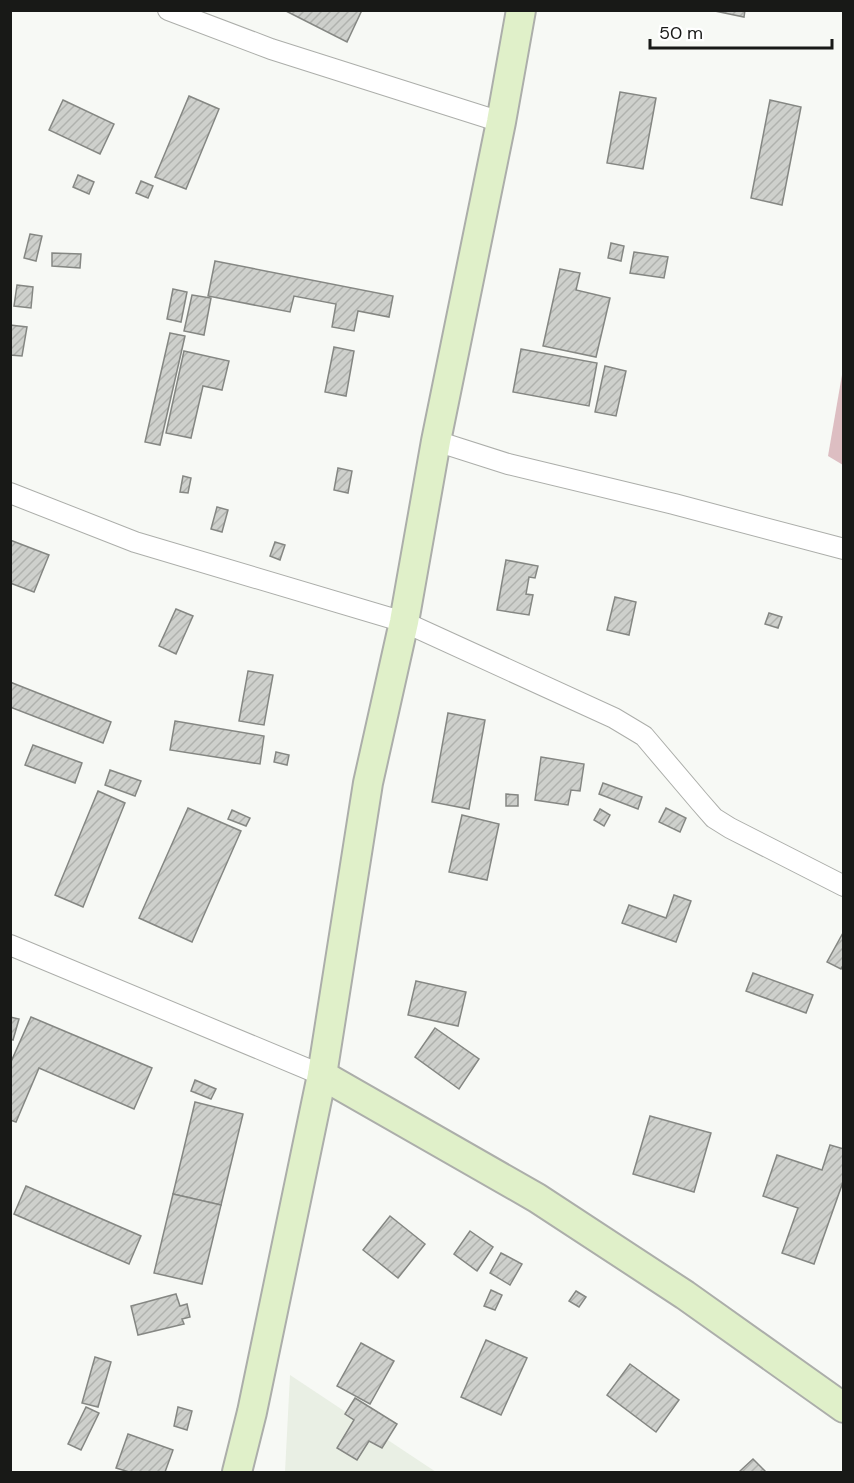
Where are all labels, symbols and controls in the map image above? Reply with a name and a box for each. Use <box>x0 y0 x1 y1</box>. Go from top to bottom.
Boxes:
scale bar <box>650 12 832 50</box>
text: 50 m <box>659 21 703 45</box>

